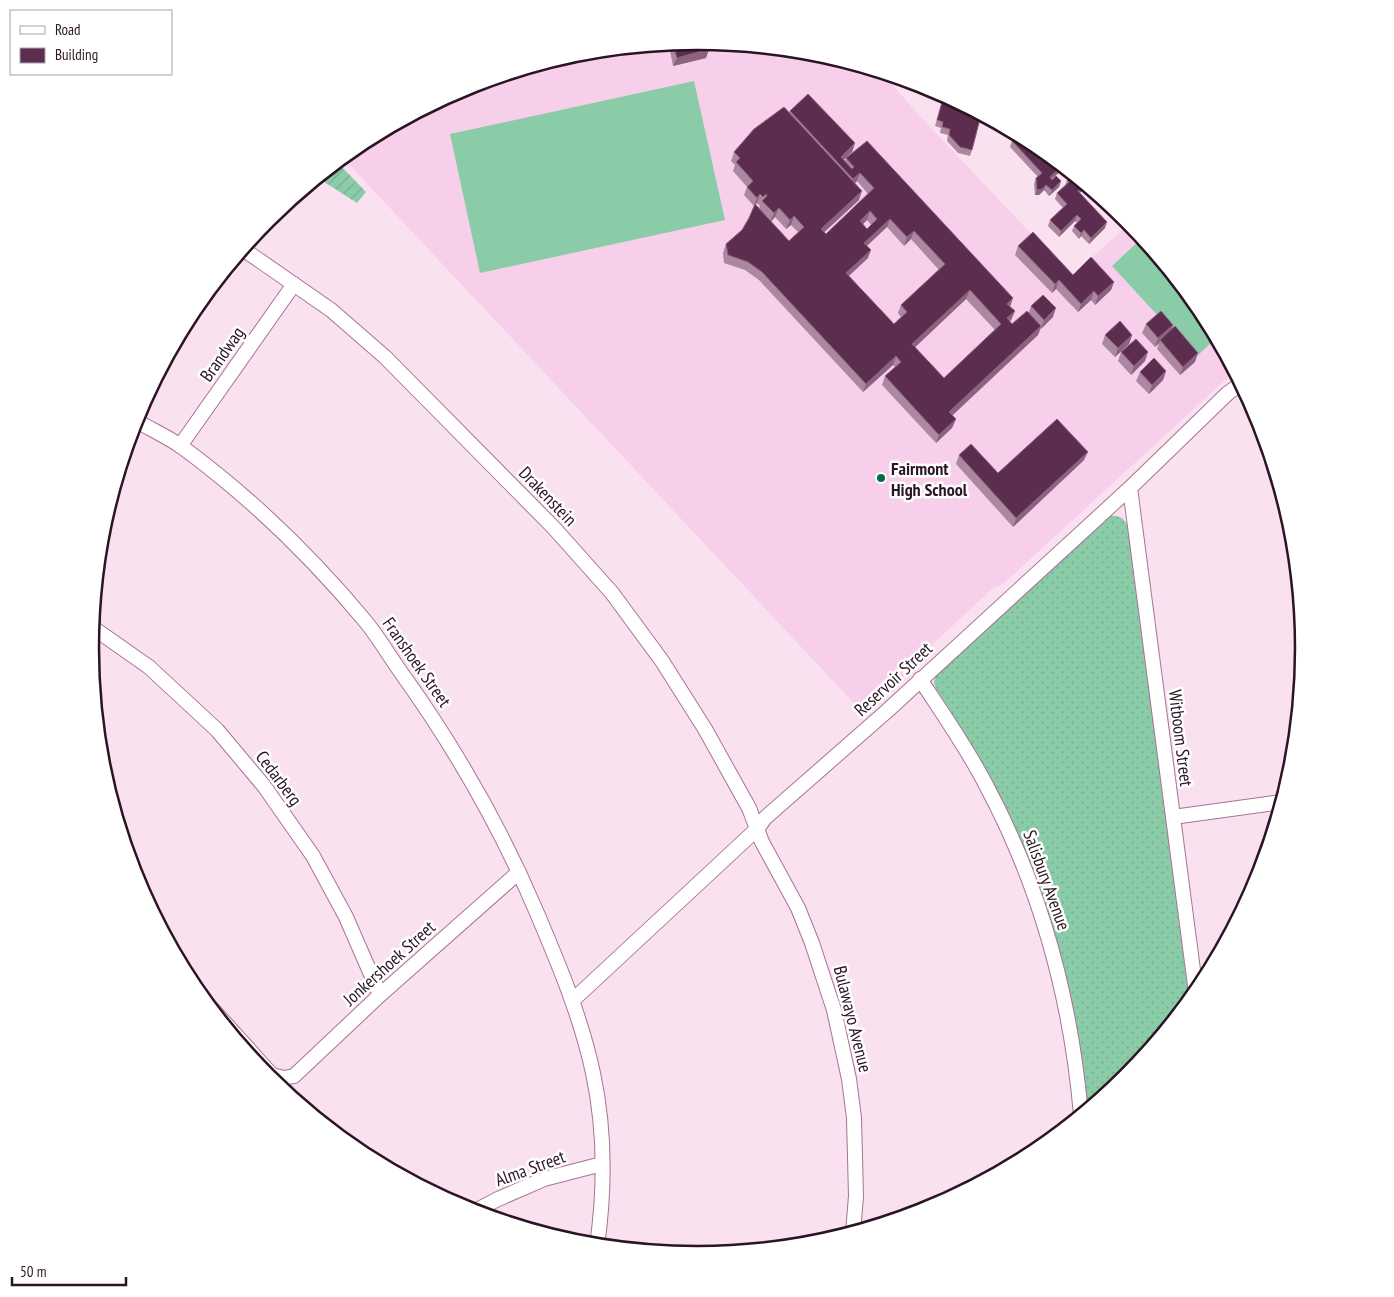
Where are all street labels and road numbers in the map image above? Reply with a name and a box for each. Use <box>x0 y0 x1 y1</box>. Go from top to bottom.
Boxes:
street label: Brandwag <box>195 322 249 386</box>
street label: Drakenstein <box>514 461 582 531</box>
street label: Franshoek Street <box>378 613 456 711</box>
street label: Reservoir Street <box>849 637 937 721</box>
street label: Witboom Street <box>1164 688 1198 788</box>
street label: Cedarberg <box>251 746 307 810</box>
street label: Salisbury Avenue <box>1018 827 1076 933</box>
street label: Jonkershoek Street <box>337 916 440 1011</box>
street label: Bulawayo Avenue <box>829 963 877 1075</box>
street label: Alma Street <box>492 1145 568 1191</box>

